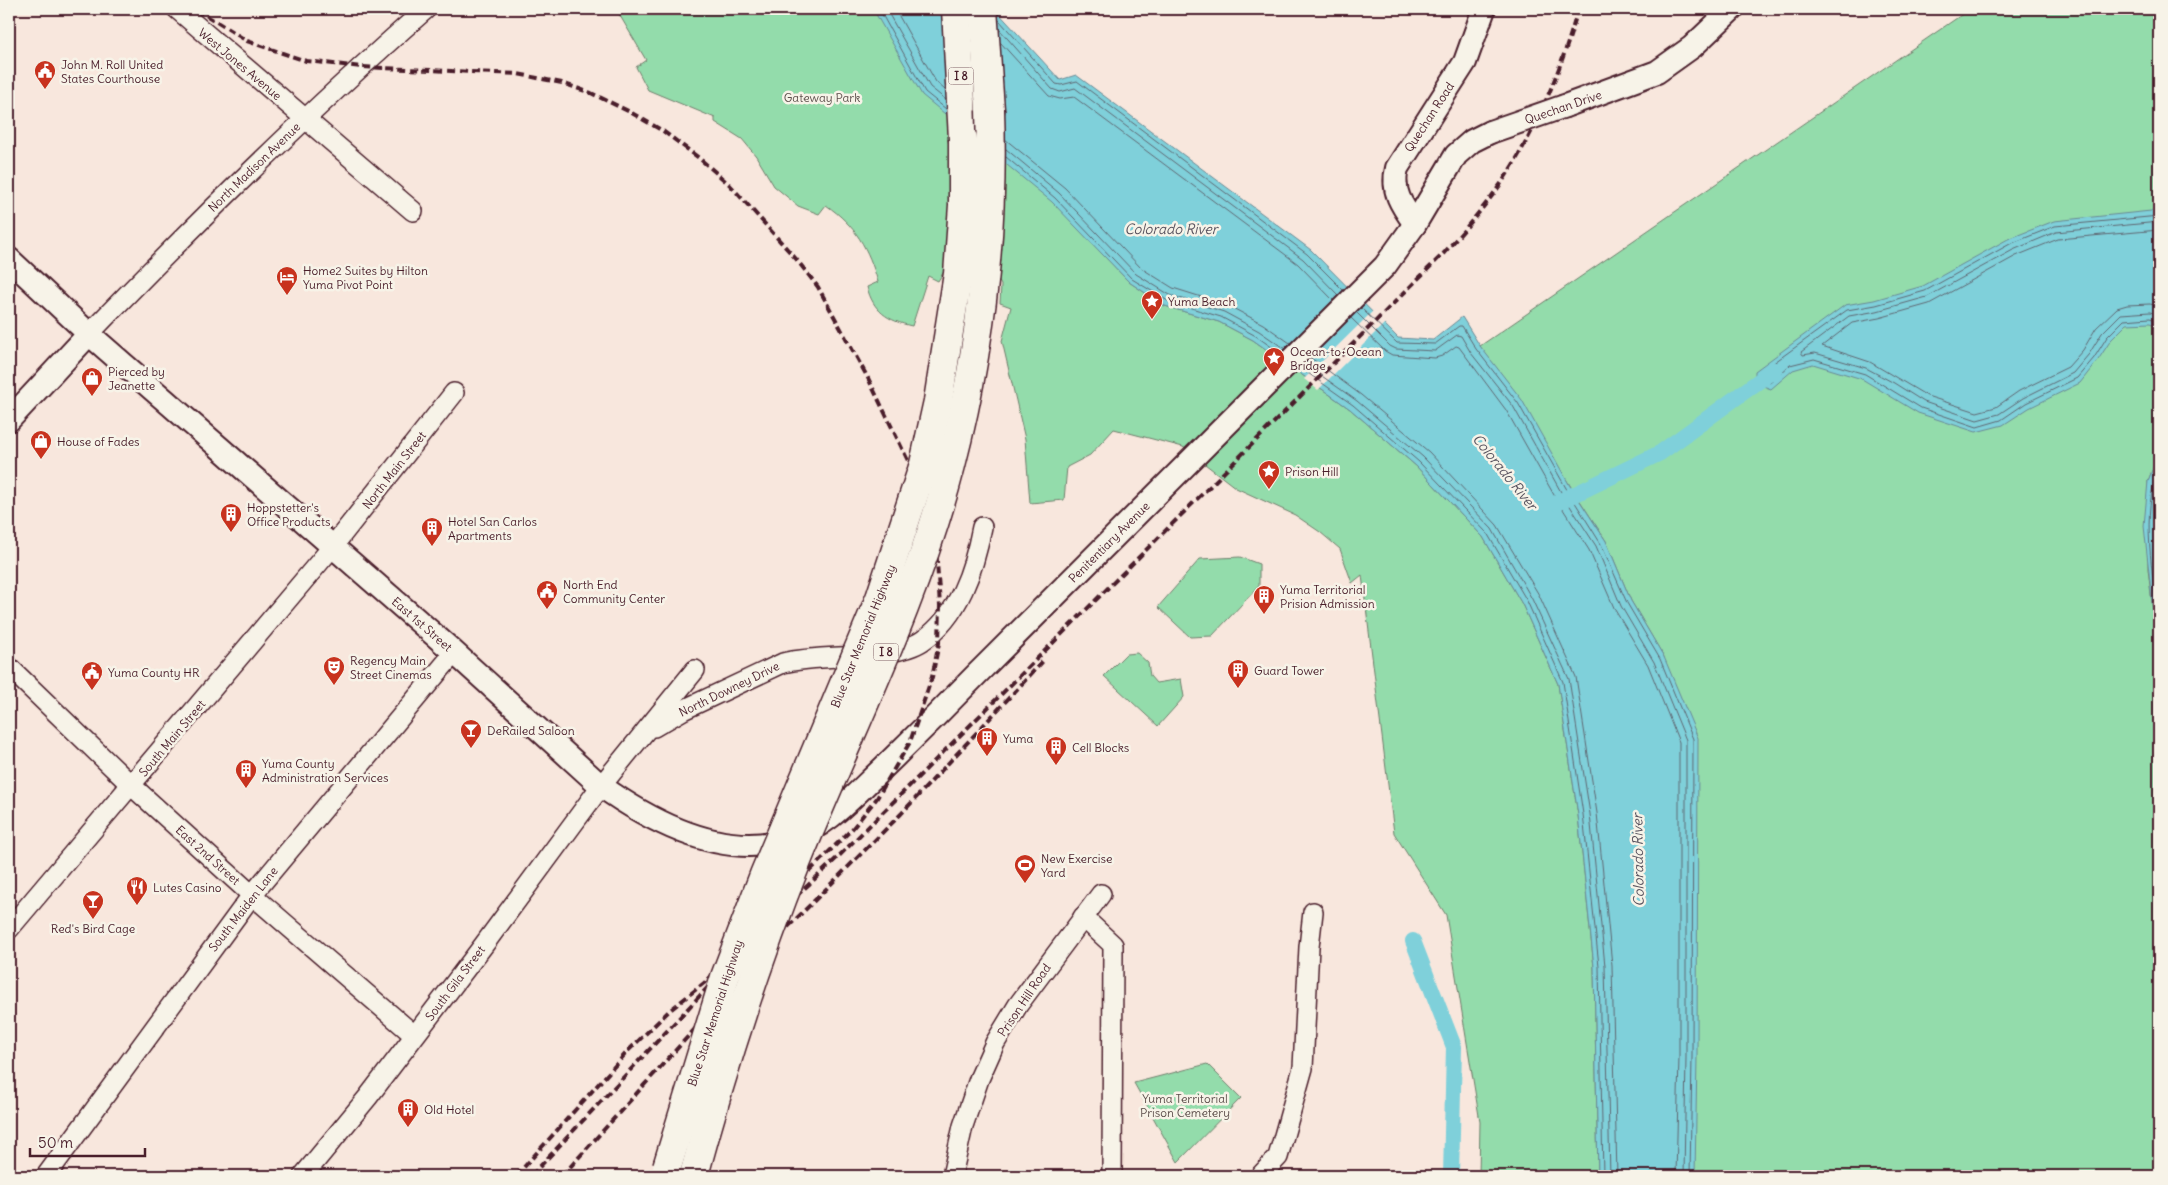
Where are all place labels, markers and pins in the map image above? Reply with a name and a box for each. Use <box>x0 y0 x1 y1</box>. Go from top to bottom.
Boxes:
place label: John M. Roll United States Courthouse <box>61 57 163 86</box>
public building icon: John M. Roll United States Courthouse <box>33 59 57 90</box>
place label: Home2 Suites by Hilton Yuma Pivot Point <box>303 263 428 292</box>
hotel icon: Home2 Suites by Hilton Yuma Pivot Point <box>275 265 299 296</box>
place icon: Yuma Beach <box>1140 289 1164 320</box>
place label: Yuma Beach <box>1168 294 1235 309</box>
place label: Ocean-to-Ocean Bridge <box>1290 344 1382 373</box>
place icon: Ocean-to-Ocean Bridge <box>1262 346 1286 377</box>
place label: Pierced by Jeanette <box>108 364 165 393</box>
shop icon: Pierced by Jeanette <box>80 366 104 397</box>
shop icon: House of Fades <box>29 429 53 460</box>
place label: House of Fades <box>57 434 140 449</box>
place icon: Prison Hill <box>1257 459 1281 490</box>
place label: Prison Hill <box>1285 464 1338 479</box>
place label: Hoppstetter's Office Products <box>247 500 330 529</box>
building icon: Hoppstetter's Office Products <box>219 502 243 533</box>
place label: Hotel San Carlos Apartments <box>448 514 537 543</box>
building icon: Hotel San Carlos Apartments <box>420 516 444 547</box>
place label: North End Community Center <box>563 577 665 606</box>
public building icon: North End Community Center <box>535 579 559 610</box>
place label: Yuma Territorial Prision Admission <box>1280 582 1375 611</box>
building icon: Yuma Territorial Prision Admission <box>1252 584 1276 615</box>
place label: Regency Main Street Cinemas <box>350 653 432 682</box>
theatre icon: Regency Main Street Cinemas <box>322 655 346 686</box>
building icon: Guard Tower <box>1226 658 1250 689</box>
public building icon: Yuma County HR <box>80 660 104 691</box>
place label: Guard Tower <box>1254 663 1324 678</box>
place label: Yuma County HR <box>108 665 200 680</box>
bar icon: DeRailed Saloon <box>459 718 483 749</box>
place label: DeRailed Saloon <box>487 723 575 738</box>
building icon: Yuma <box>975 726 999 757</box>
place label: Yuma <box>1003 731 1034 746</box>
building icon: Cell Blocks <box>1044 735 1068 766</box>
place label: Cell Blocks <box>1072 740 1129 755</box>
place label: Yuma County Administration Services <box>262 756 388 785</box>
building icon: Yuma County Administration Services <box>234 758 258 789</box>
place label: New Exercise Yard <box>1041 851 1112 880</box>
sports icon: New Exercise Yard <box>1013 853 1037 884</box>
restaurant icon: Lutes Casino <box>125 875 149 906</box>
place label: Lutes Casino <box>153 880 222 895</box>
bar icon: Red's Bird Cage <box>81 889 105 920</box>
place label: Red's Bird Cage <box>51 921 135 936</box>
building icon: Old Hotel <box>396 1097 420 1128</box>
place label: Old Hotel <box>424 1102 474 1117</box>

